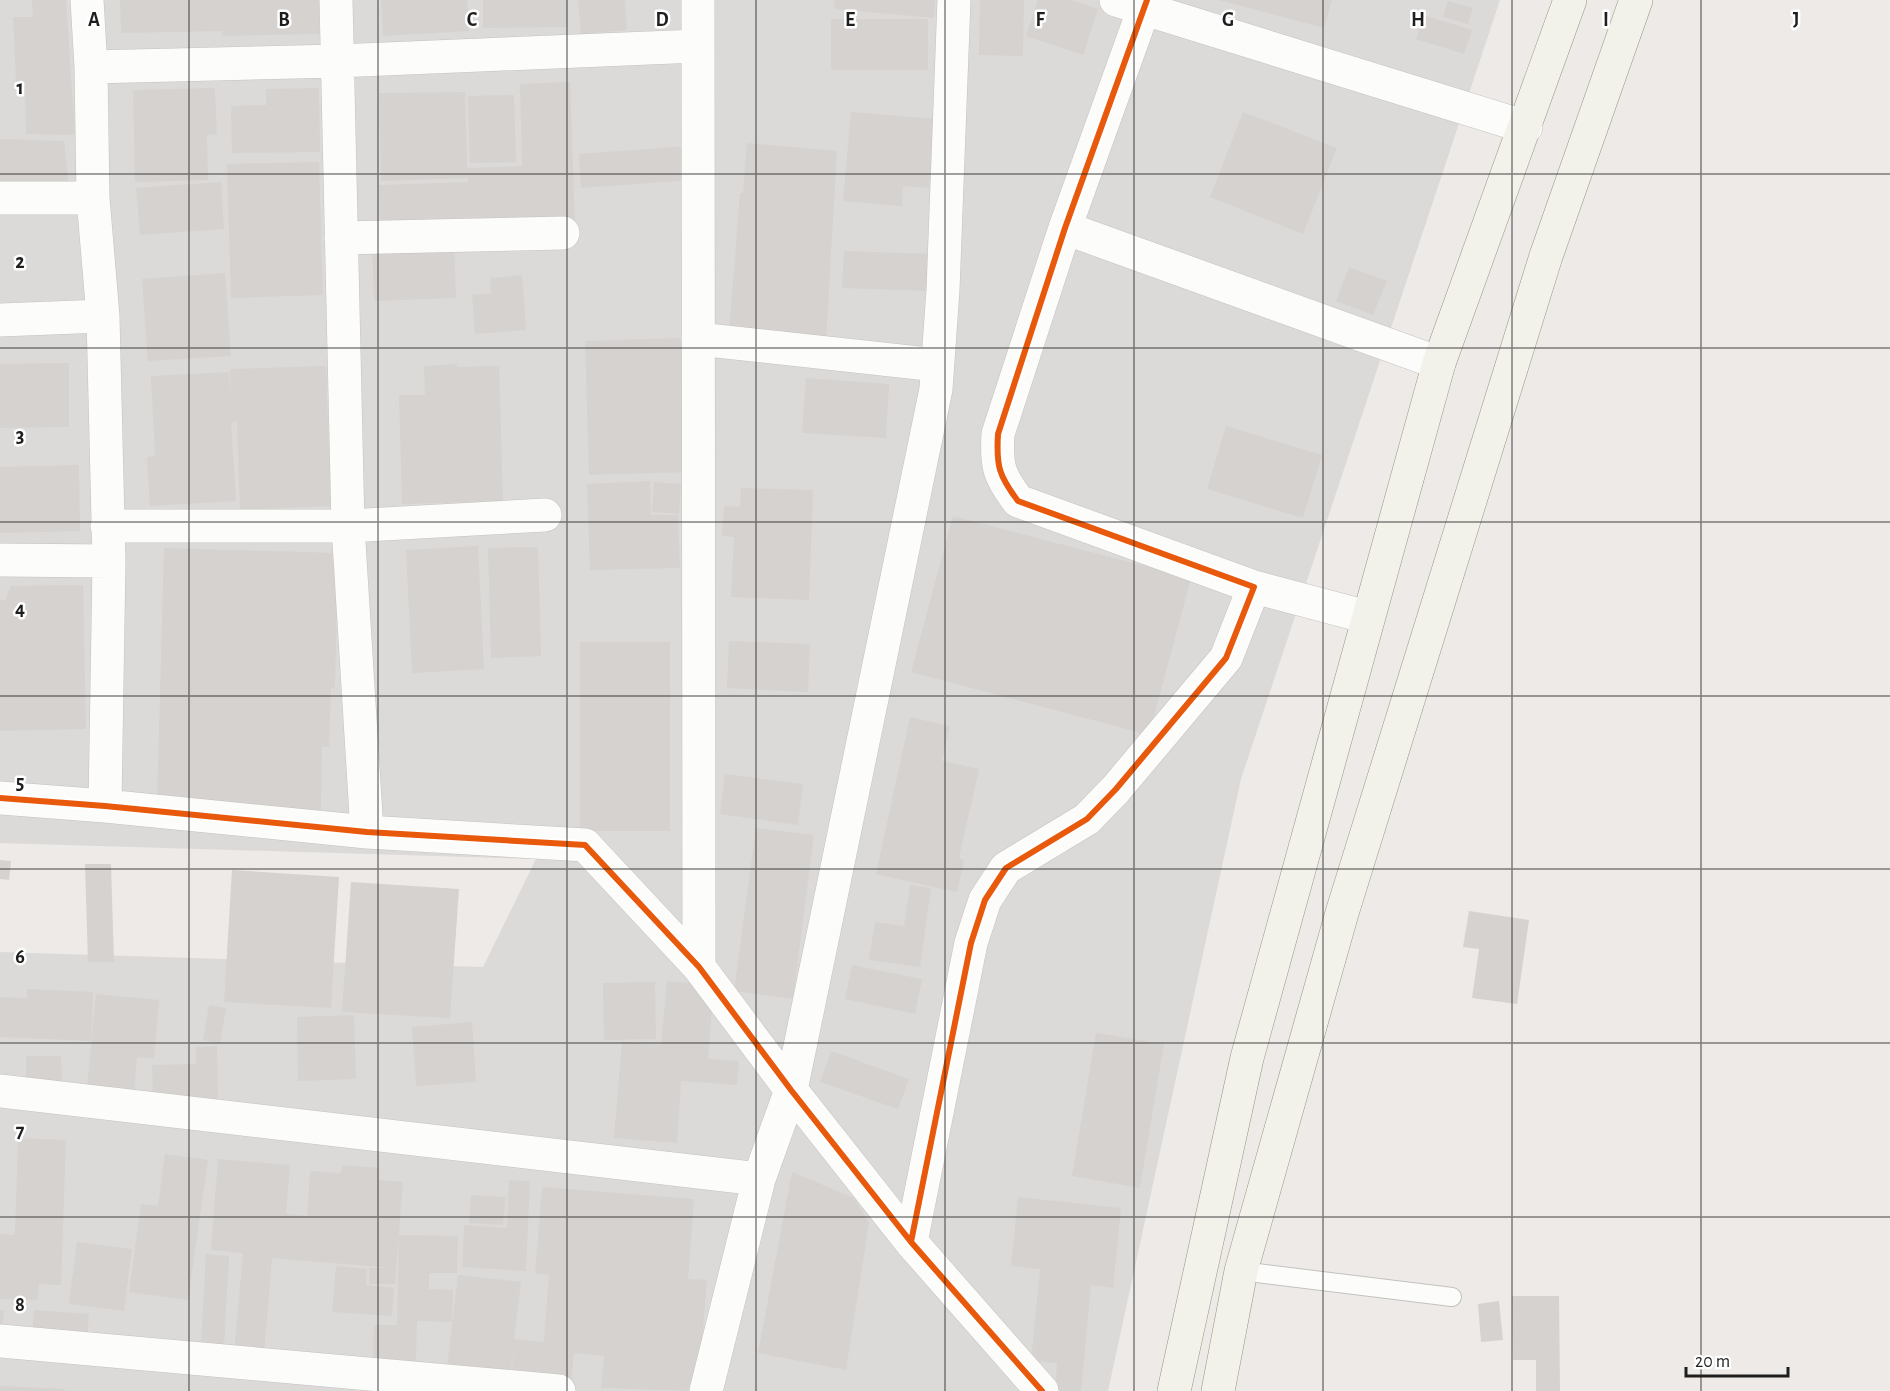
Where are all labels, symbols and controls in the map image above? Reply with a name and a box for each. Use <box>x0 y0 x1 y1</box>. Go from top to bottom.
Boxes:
text: A <box>88 10 100 30</box>
text: B <box>278 10 290 30</box>
text: C <box>467 10 478 30</box>
text: D <box>655 10 669 30</box>
text: E <box>845 10 855 30</box>
text: F <box>1035 10 1045 30</box>
text: G <box>1222 10 1234 30</box>
text: H <box>1411 10 1425 30</box>
text: I <box>1603 10 1609 30</box>
text: J <box>1793 10 1799 30</box>
text: 1 <box>16 78 24 98</box>
text: 2 <box>15 252 25 272</box>
text: 3 <box>16 426 24 446</box>
text: 4 <box>15 599 25 619</box>
text: 5 <box>16 773 24 793</box>
text: 6 <box>15 947 25 967</box>
text: 7 <box>16 1121 25 1141</box>
text: 8 <box>15 1295 25 1315</box>
scale bar <box>1686 1340 1788 1378</box>
text: 20 m <box>1695 1353 1730 1371</box>

